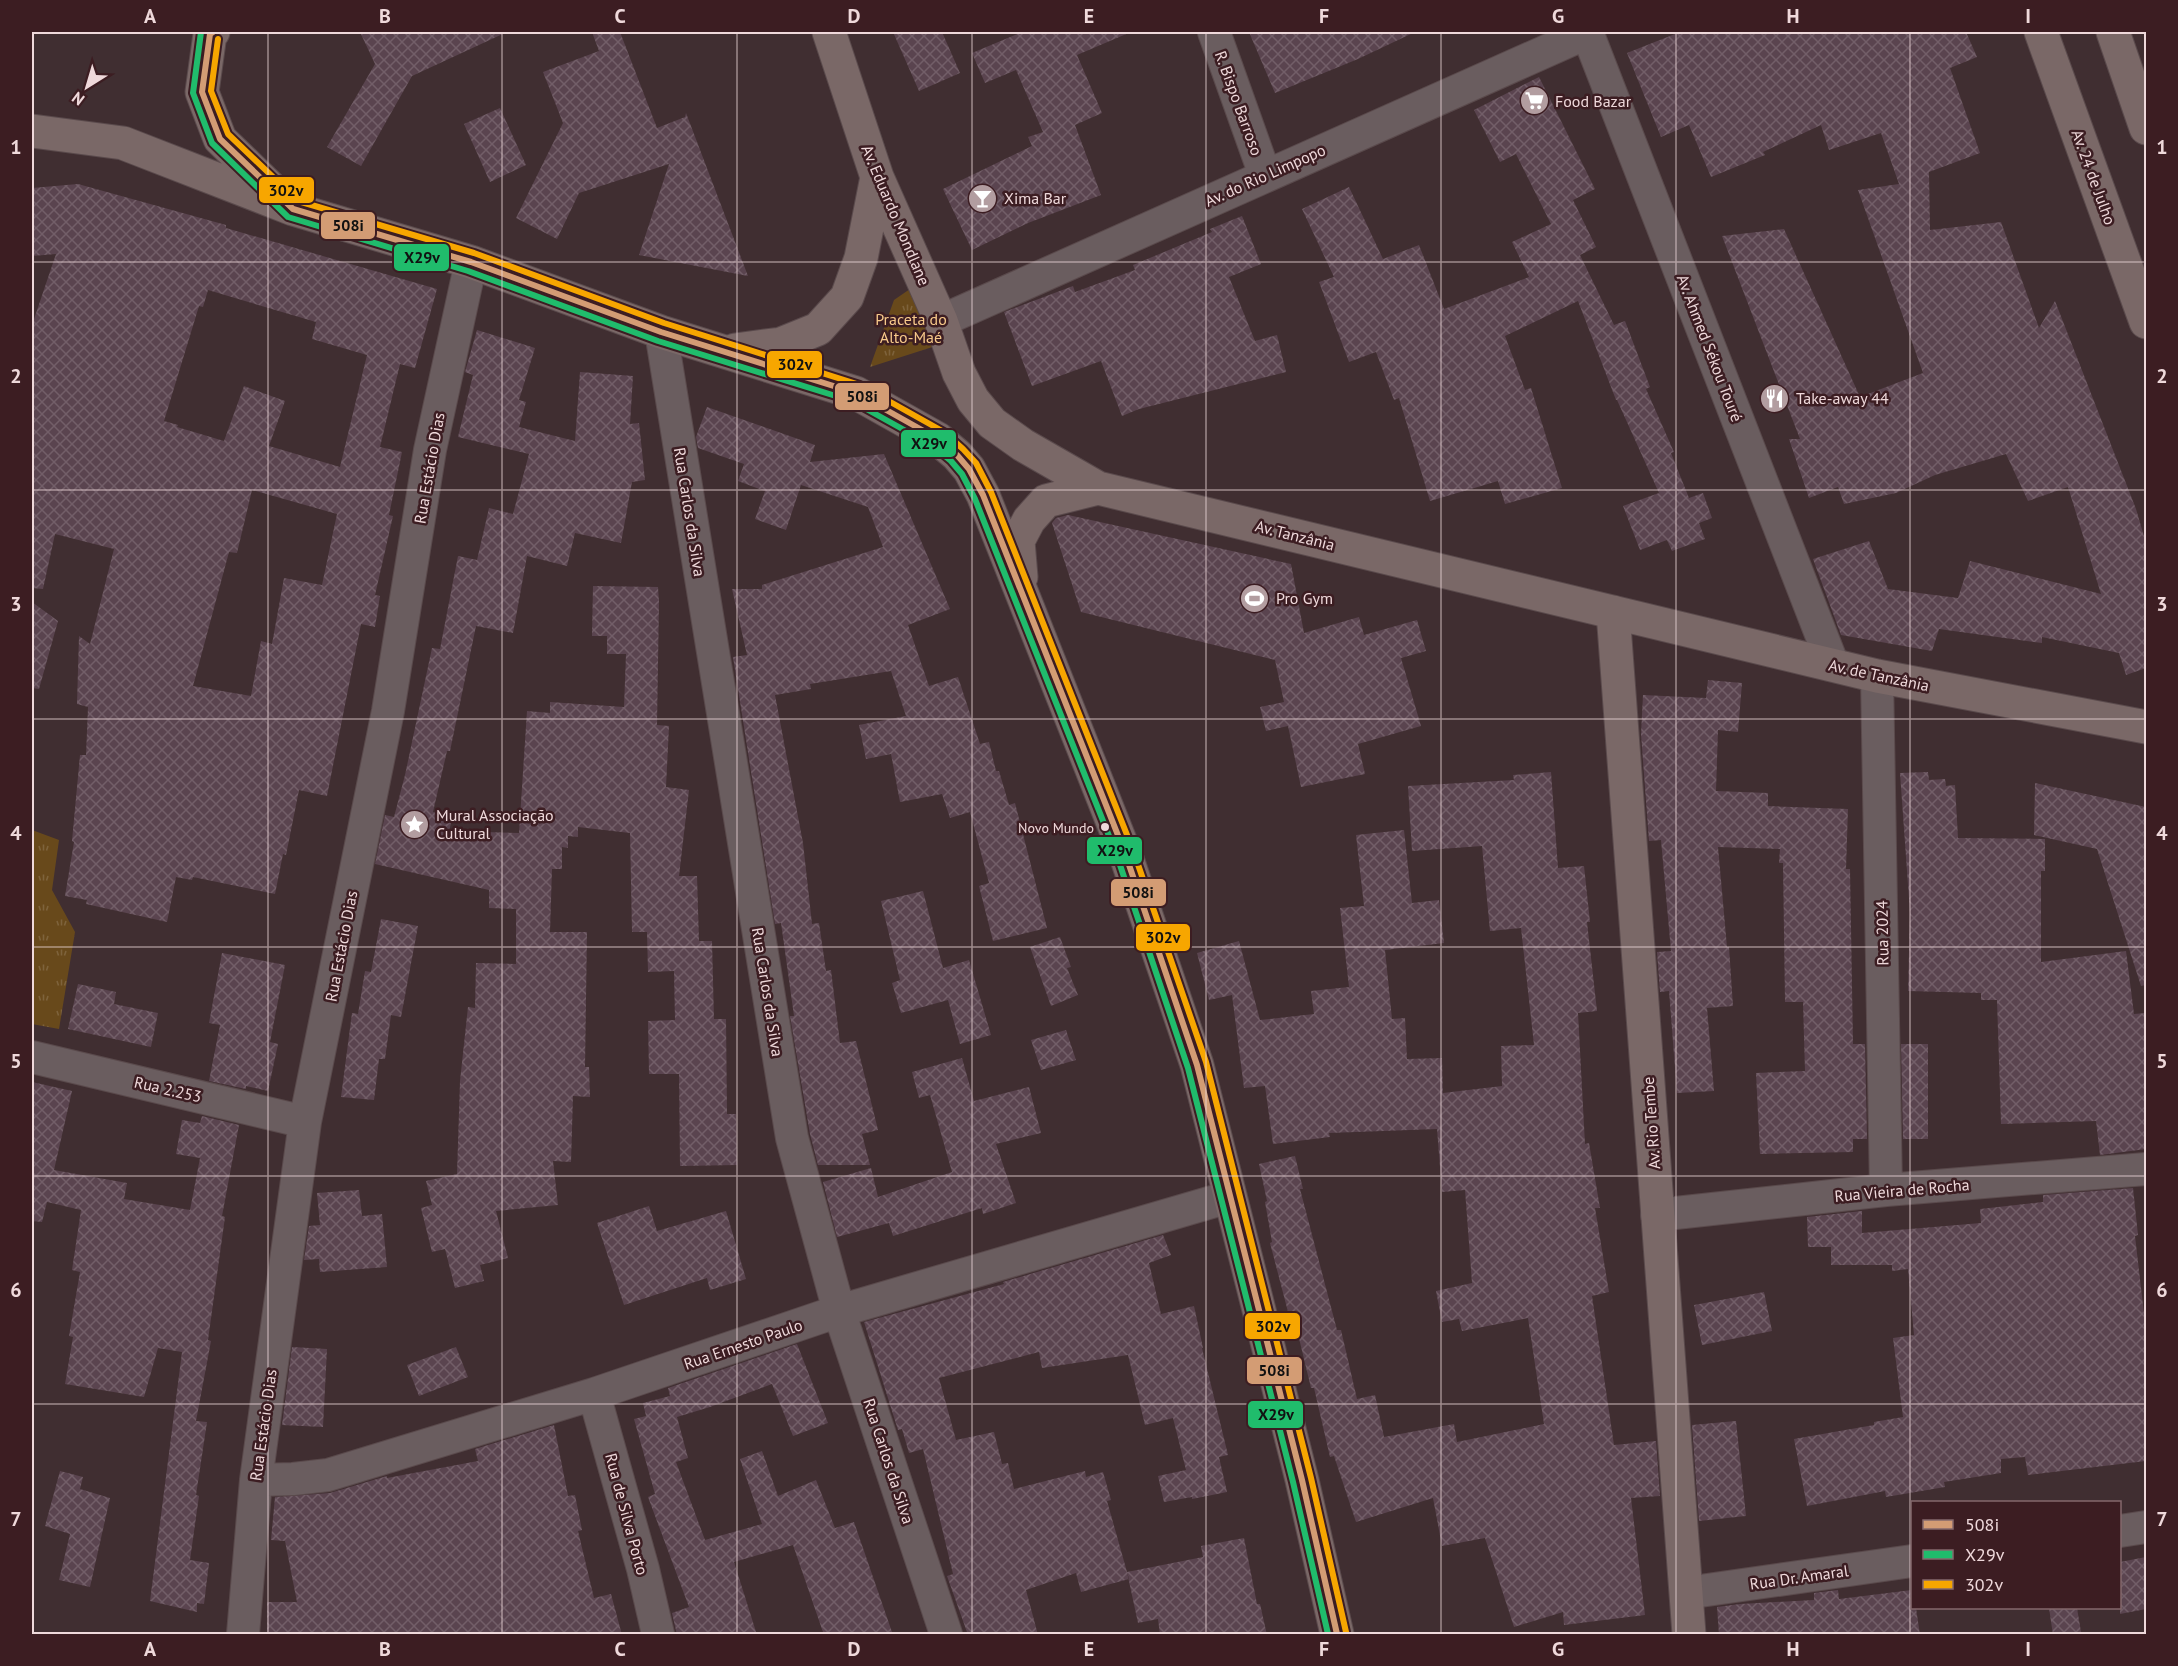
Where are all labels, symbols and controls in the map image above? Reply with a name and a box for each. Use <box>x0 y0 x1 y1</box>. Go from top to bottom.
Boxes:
text: A <box>144 3 157 29</box>
text: B <box>379 3 391 29</box>
text: C <box>614 3 626 29</box>
text: D <box>848 3 861 29</box>
text: E <box>1084 3 1094 29</box>
text: F <box>1319 3 1329 29</box>
text: G <box>1552 3 1564 29</box>
text: H <box>1786 3 1800 29</box>
text: I <box>2025 3 2031 29</box>
street label: R. Bispo Barroso <box>1211 48 1267 158</box>
north arrow <box>57 57 117 117</box>
supermarket icon: Food Bazar <box>1518 85 1550 117</box>
text: N <box>68 88 88 110</box>
place label: Food Bazar <box>1555 91 1632 111</box>
street label: Av. 24 de Julho <box>2068 127 2120 227</box>
text: 1 <box>10 134 22 160</box>
text: 1 <box>2156 134 2168 160</box>
street label: Av. do Rio Limpopo <box>1202 139 1328 211</box>
street label: Av. Eduardo Mondlane <box>857 142 935 288</box>
line badge: 302v <box>258 176 315 204</box>
text: 302v <box>269 180 304 200</box>
bar icon: Xima Bar <box>967 182 999 214</box>
place label: Xima Bar <box>1004 188 1067 208</box>
line badge: 508i <box>320 211 376 240</box>
text: 508i <box>332 215 364 235</box>
line badge: X29v <box>393 243 450 272</box>
text: X29v <box>404 247 440 267</box>
street label: Av. Ahmed Sékou Touré <box>1673 272 1747 424</box>
park label: Praceta do Alto-Maé <box>875 309 947 347</box>
line badge: 302v <box>766 350 823 379</box>
text: 302v <box>778 354 813 374</box>
text: 2 <box>10 363 22 389</box>
text: 2 <box>2156 363 2168 389</box>
line badge: 508i <box>834 382 890 411</box>
restaurant icon: Take-away 44 <box>1759 382 1791 414</box>
text: 508i <box>846 386 878 406</box>
place label: Take-away 44 <box>1796 388 1889 408</box>
street label: Rua Estácio Dias <box>409 411 449 525</box>
line badge: X29v <box>900 429 957 458</box>
text: X29v <box>911 433 947 453</box>
street label: Rua Carlos da Silva <box>670 446 710 578</box>
street label: Av. Tanzânia <box>1253 515 1337 555</box>
sports icon: Pro Gym <box>1239 582 1271 614</box>
place label: Pro Gym <box>1276 588 1333 608</box>
text: 3 <box>10 591 22 617</box>
text: 3 <box>2156 591 2168 617</box>
street label: Av. de Tanzânia <box>1827 655 1931 695</box>
place label: Mural Associação Cultural <box>436 805 554 843</box>
place icon: Mural Associação Cultural <box>399 808 431 840</box>
place label: Novo Mundo <box>1018 819 1094 837</box>
text: 4 <box>10 820 22 846</box>
text: 4 <box>2156 820 2168 846</box>
marker: Novo Mundo <box>1099 821 1111 833</box>
line badge: X29v <box>1086 836 1143 865</box>
text: X29v <box>1097 840 1133 860</box>
line badge: 508i <box>1110 878 1167 907</box>
text: 508i <box>1122 882 1154 902</box>
street label: Rua Estácio Dias <box>320 889 362 1003</box>
street label: Rua 2024 <box>1871 900 1893 966</box>
line badge: 302v <box>1135 923 1191 952</box>
street label: Rua Carlos da Silva <box>748 926 788 1058</box>
text: 302v <box>1146 927 1181 947</box>
text: 5 <box>10 1048 22 1074</box>
text: 5 <box>2156 1048 2168 1074</box>
street label: Rua 2.253 <box>132 1072 204 1106</box>
street label: Av. Rio Tembe <box>1638 1076 1664 1170</box>
street label: Rua Vieira de Rocha <box>1834 1174 1970 1206</box>
text: 6 <box>10 1277 22 1303</box>
text: 6 <box>2156 1277 2168 1303</box>
line badge: 302v <box>1244 1312 1301 1340</box>
street label: Rua Ernesto Paulo <box>681 1314 805 1374</box>
text: 302v <box>1256 1316 1291 1336</box>
line badge: 508i <box>1246 1356 1303 1385</box>
text: 508i <box>1258 1360 1290 1380</box>
street label: Rua Estácio Dias <box>245 1368 281 1482</box>
street label: Rua Carlos da Silva <box>859 1396 919 1526</box>
line badge: X29v <box>1247 1400 1304 1429</box>
text: X29v <box>1258 1404 1294 1424</box>
street label: Rua de Silva Porto <box>601 1451 653 1577</box>
legend <box>1911 1501 2121 1609</box>
text: 7 <box>10 1506 22 1532</box>
text: 7 <box>2156 1506 2168 1532</box>
text: 508i <box>1965 1513 1999 1536</box>
text: X29v <box>1965 1543 2005 1566</box>
street label: Rua Dr. Amaral <box>1748 1560 1850 1594</box>
text: 302v <box>1965 1573 2003 1596</box>
text: A <box>144 1636 157 1662</box>
text: B <box>379 1636 391 1662</box>
text: C <box>614 1636 626 1662</box>
text: D <box>848 1636 861 1662</box>
text: E <box>1084 1636 1094 1662</box>
text: F <box>1319 1636 1329 1662</box>
text: G <box>1552 1636 1564 1662</box>
text: H <box>1786 1636 1800 1662</box>
text: I <box>2025 1636 2031 1662</box>

